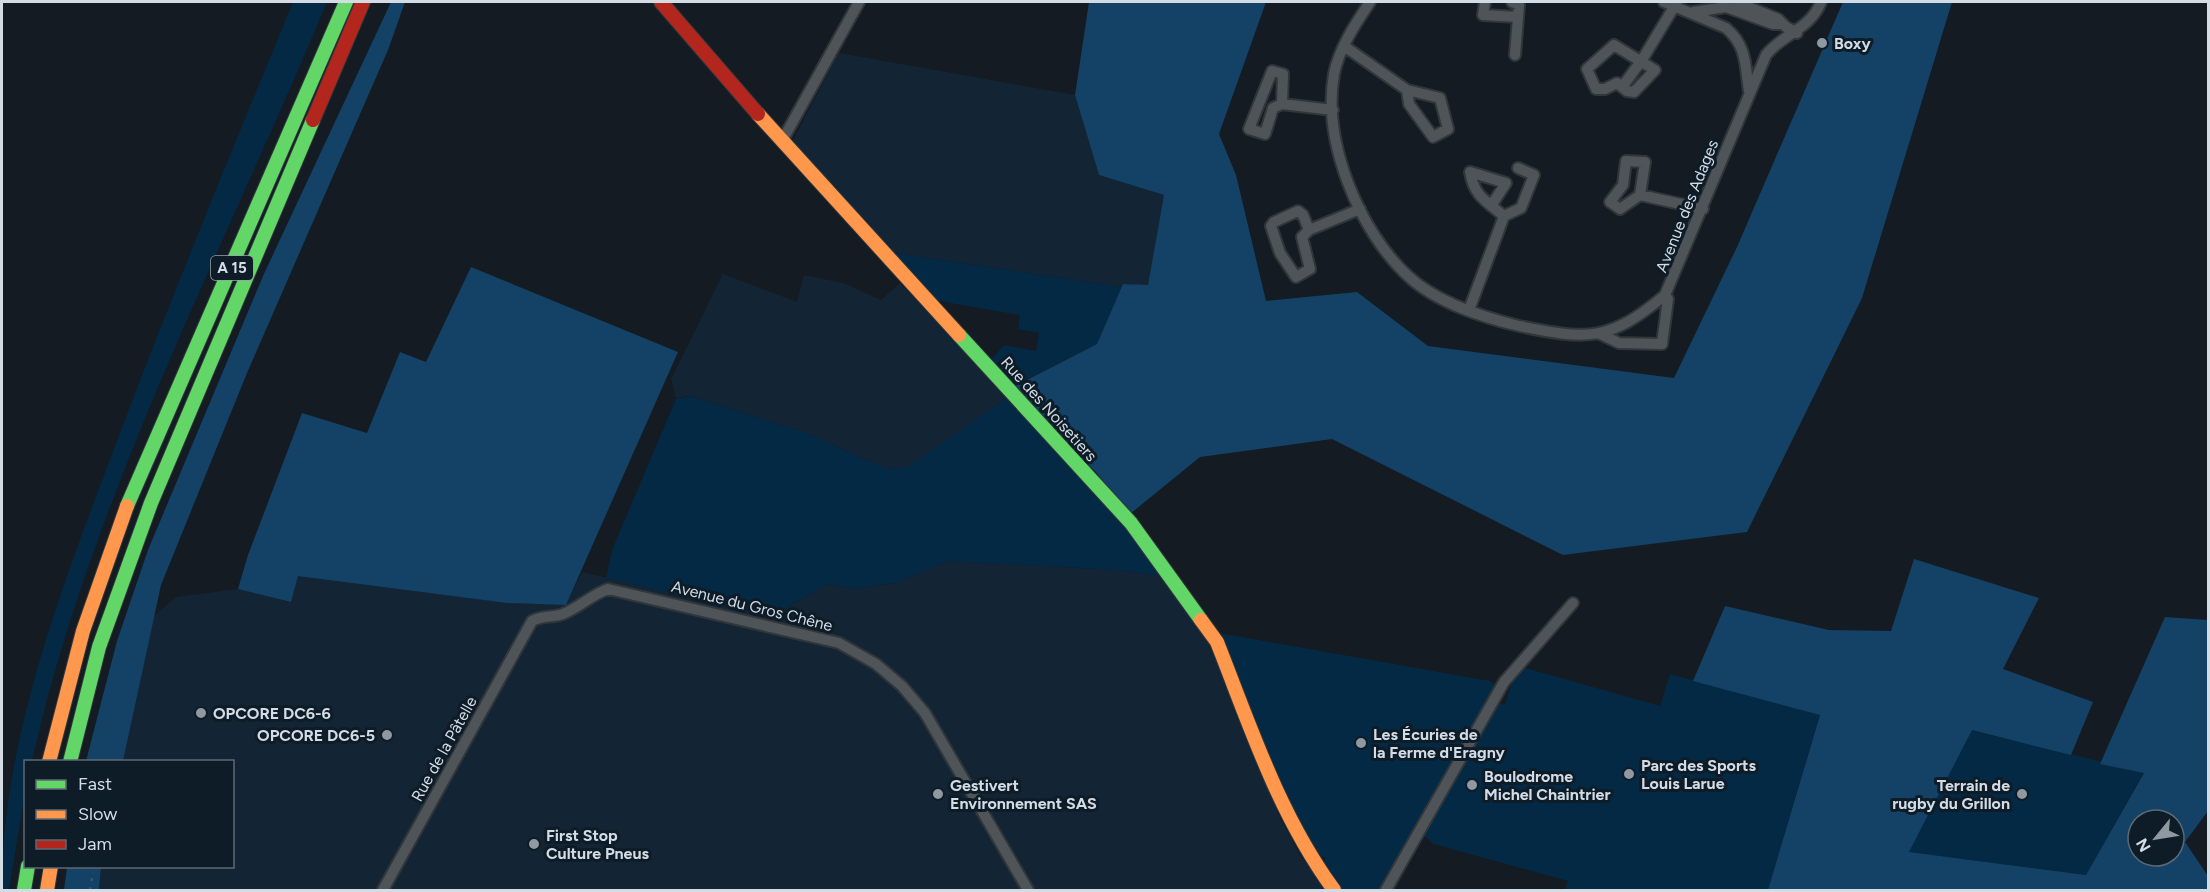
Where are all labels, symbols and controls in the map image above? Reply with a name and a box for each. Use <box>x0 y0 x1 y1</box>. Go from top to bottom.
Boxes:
place label: Boxy <box>1834 34 1871 53</box>
marker: Boxy <box>1815 36 1829 50</box>
street label: Avenue des Adages <box>1652 137 1722 275</box>
road number: A 15 <box>211 256 253 280</box>
street label: Rue des Noisetiers <box>997 353 1101 465</box>
street label: Avenue du Gros Chêne <box>669 577 835 635</box>
street label: Rue de la Pâtelle <box>407 693 481 805</box>
place label: OPCORE DC6-6 <box>213 704 331 723</box>
marker: OPCORE DC6-6 <box>194 706 208 720</box>
place label: Les Écuries de la Ferme d'Eragny <box>1373 725 1505 762</box>
place label: OPCORE DC6-5 <box>257 726 375 745</box>
marker: OPCORE DC6-5 <box>380 728 394 742</box>
marker: Les Écuries de la Ferme d'Eragny <box>1354 736 1368 750</box>
place label: Parc des Sports Louis Larue <box>1641 756 1756 793</box>
legend <box>24 760 234 868</box>
place label: Boulodrome Michel Chaintrier <box>1484 767 1611 804</box>
marker: Parc des Sports Louis Larue <box>1622 767 1636 781</box>
text: Fast <box>78 773 112 795</box>
place label: Gestivert Environnement SAS <box>950 776 1097 813</box>
place label: Terrain de rugby du Grillon <box>1892 776 2010 813</box>
marker: Boulodrome Michel Chaintrier <box>1465 778 1479 792</box>
marker: Gestivert Environnement SAS <box>931 787 945 801</box>
marker: Terrain de rugby du Grillon <box>2015 787 2029 801</box>
text: Slow <box>78 803 117 825</box>
north arrow <box>2126 808 2186 868</box>
place label: First Stop Culture Pneus <box>546 826 650 863</box>
text: Jam <box>78 833 112 855</box>
text: N <box>2132 835 2155 855</box>
marker: First Stop Culture Pneus <box>527 837 541 851</box>

